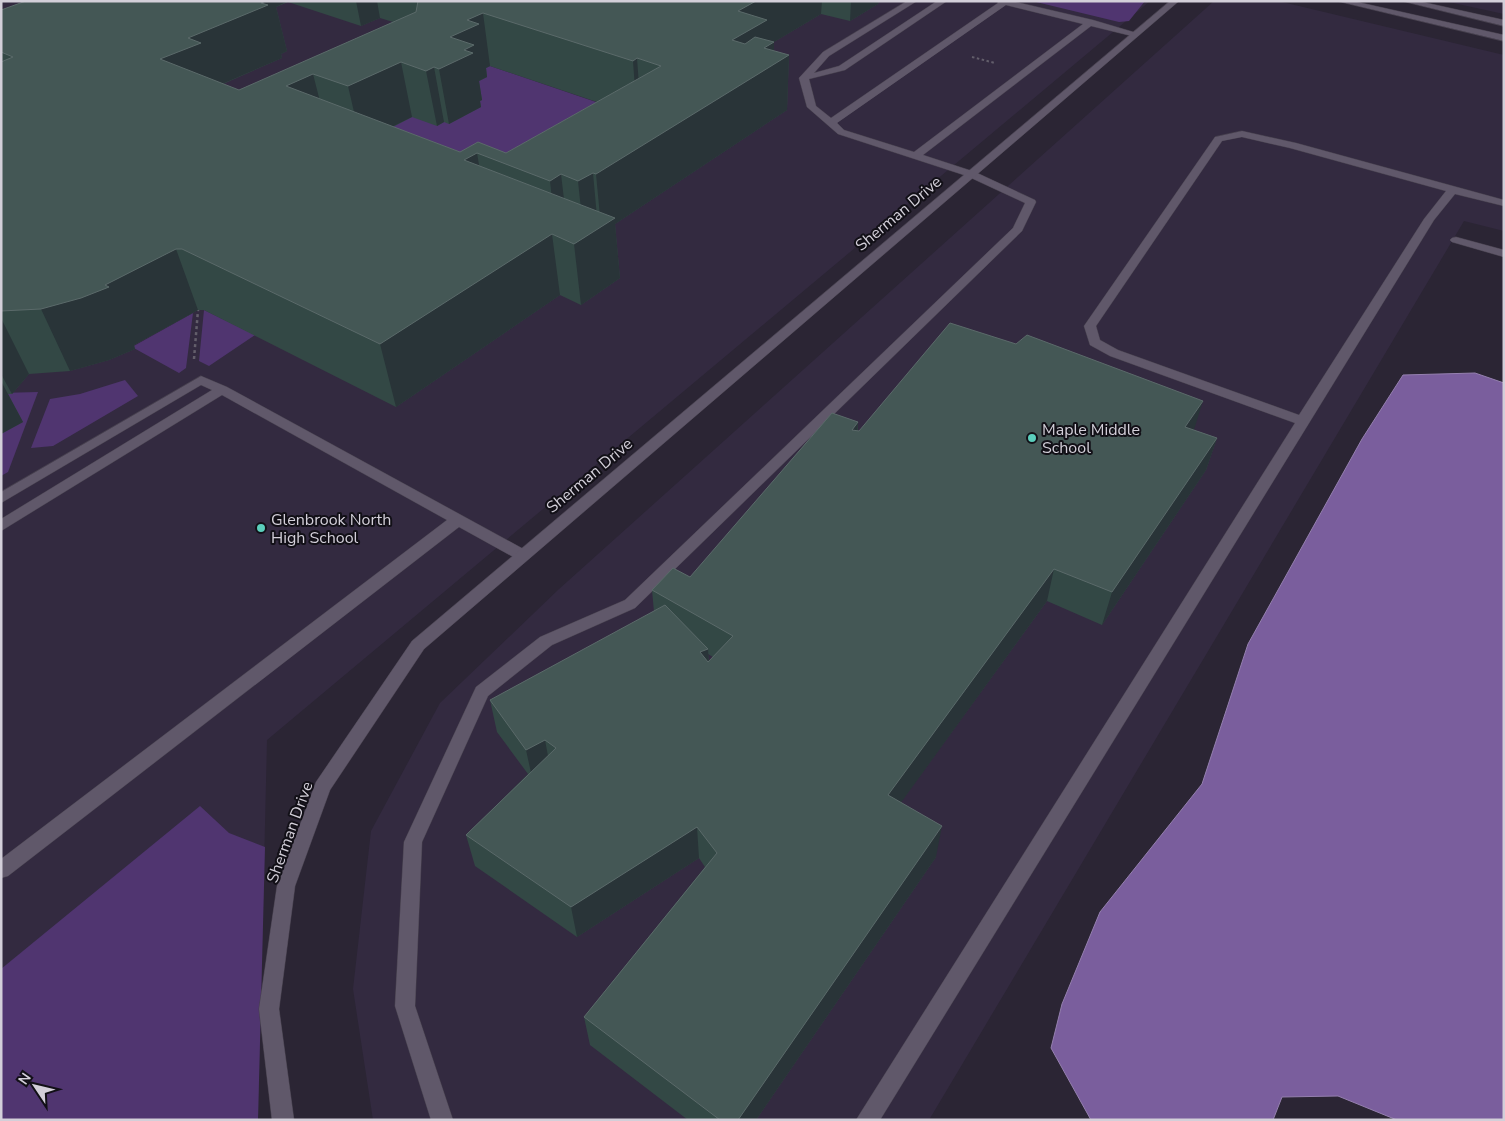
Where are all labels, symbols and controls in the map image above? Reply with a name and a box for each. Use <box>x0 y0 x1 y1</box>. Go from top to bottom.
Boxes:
street label: Sherman Drive <box>851 171 947 256</box>
place label: Maple Middle School <box>1042 419 1140 459</box>
marker: Maple Middle School <box>1026 432 1038 444</box>
street label: Sherman Drive <box>542 433 638 518</box>
place label: Glenbrook North High School <box>271 509 391 549</box>
marker: Glenbrook North High School <box>255 522 267 534</box>
street label: Sherman Drive <box>261 779 318 886</box>
north arrow <box>10 1061 60 1111</box>
text: N <box>14 1069 36 1089</box>

